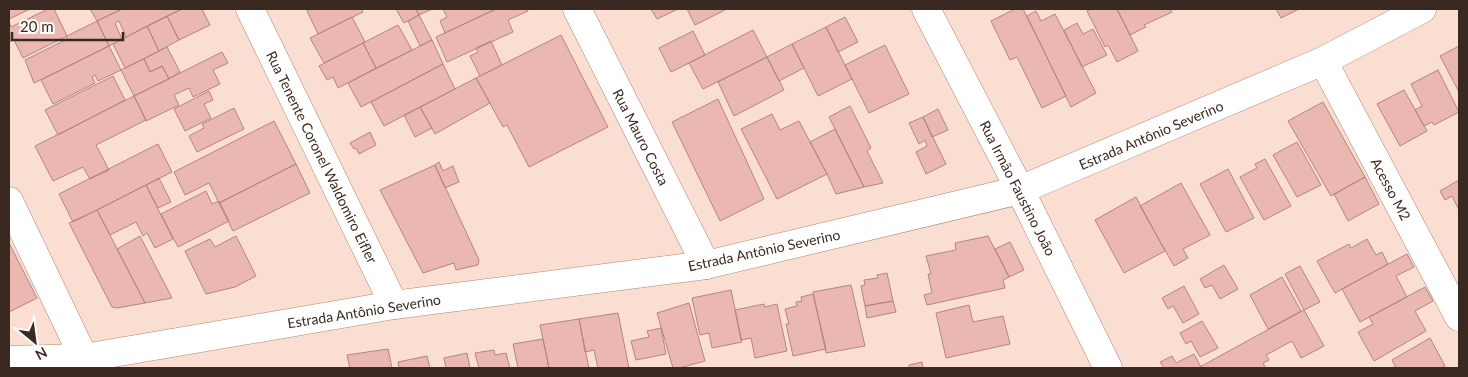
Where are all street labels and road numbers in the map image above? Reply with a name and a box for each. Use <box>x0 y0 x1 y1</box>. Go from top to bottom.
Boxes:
street label: Rua Tenente Coronel Waldomiro Eifler <box>263 48 381 266</box>
street label: Rua Mauro Costa <box>609 86 673 188</box>
street label: Estrada Antônio Severino <box>1076 97 1226 173</box>
street label: Rua Irmão Faustino João <box>976 118 1060 259</box>
street label: Acesso M2 <box>1368 155 1414 223</box>
street label: Estrada Antônio Severino <box>686 226 842 274</box>
street label: Estrada Antônio Severino <box>286 290 442 332</box>

